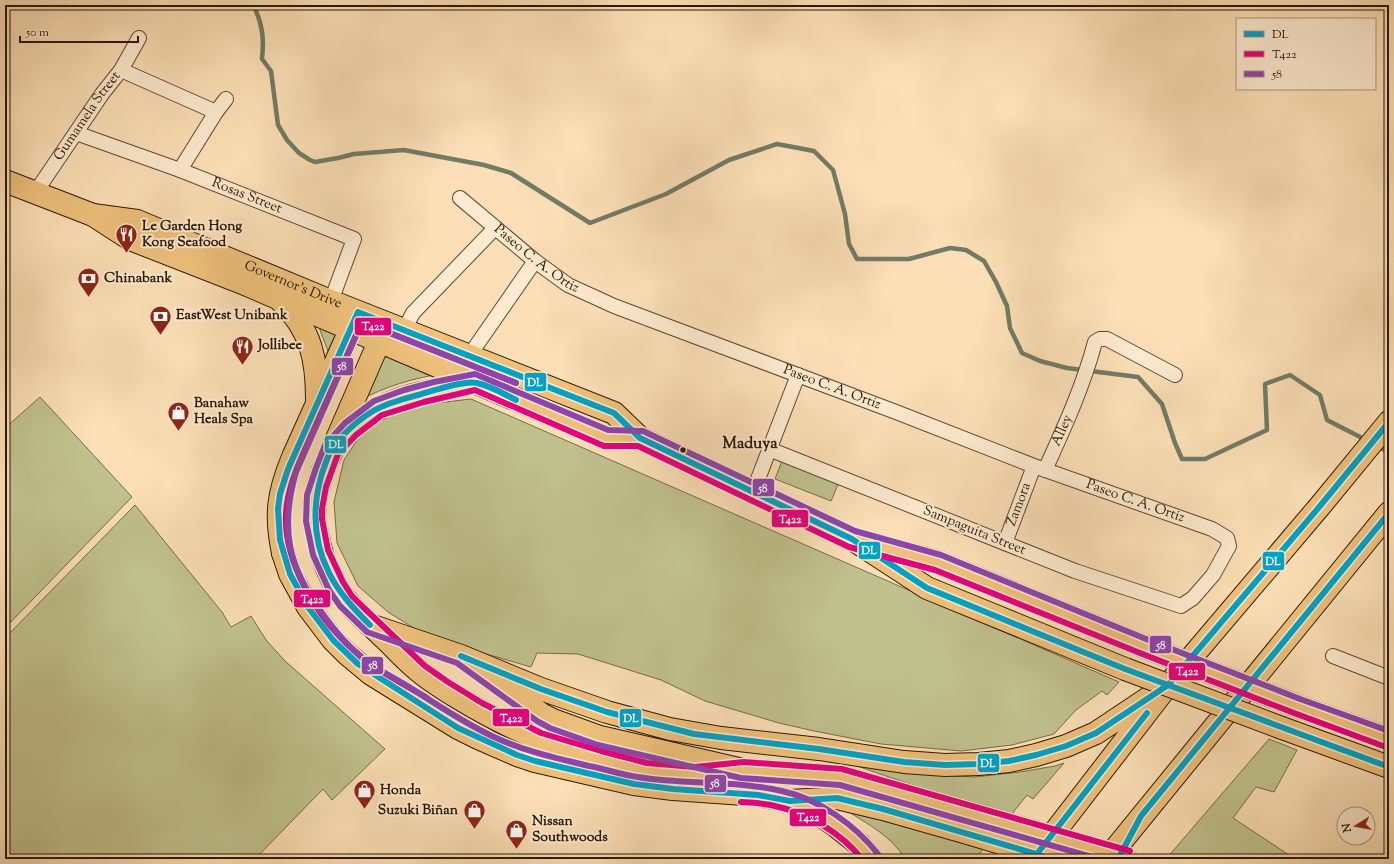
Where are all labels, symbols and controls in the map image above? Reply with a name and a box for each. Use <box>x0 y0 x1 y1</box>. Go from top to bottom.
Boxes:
scale bar <box>20 18 138 44</box>
legend <box>1236 18 1376 90</box>
text: 50 m <box>25 24 49 42</box>
text: DL <box>1272 26 1289 44</box>
text: T422 <box>1272 46 1297 64</box>
text: 58 <box>1271 66 1282 84</box>
street label: Gumamela Street <box>49 67 126 165</box>
street label: Rosas Street <box>208 173 285 219</box>
place label: Le Garden Hong Kong Seafood <box>142 217 242 253</box>
street label: Paseo C. A. Ortiz <box>489 220 582 299</box>
restaurant icon: Le Garden Hong Kong Seafood <box>114 222 140 255</box>
street label: Governor's Drive <box>241 256 345 314</box>
bank icon: Chinabank <box>75 266 101 299</box>
place label: Chinabank <box>104 269 172 289</box>
bank icon: EastWest Unibank <box>147 303 173 336</box>
place label: EastWest Unibank <box>176 306 288 326</box>
line badge: T422 <box>354 317 392 336</box>
text: T422 <box>361 319 385 335</box>
restaurant icon: Jollibee <box>230 333 256 366</box>
place label: Jollibee <box>257 336 302 356</box>
line badge: 58 <box>331 357 354 376</box>
text: 58 <box>336 359 347 375</box>
street label: Paseo C. A. Ortiz <box>780 360 884 415</box>
line badge: DL <box>524 372 547 392</box>
text: DL <box>526 375 543 391</box>
place label: Banahaw Heals Spa <box>194 394 254 430</box>
shop icon: Banahaw Heals Spa <box>166 399 192 432</box>
street label: Alley <box>1047 412 1078 450</box>
district label: Maduya <box>722 433 778 456</box>
line badge: DL <box>324 435 347 454</box>
text: DL <box>327 437 344 453</box>
unlabelled marker <box>678 445 688 455</box>
street label: Paseo C. A. Ortiz <box>1083 475 1187 528</box>
line badge: 58 <box>752 478 775 497</box>
street label: Zamora <box>1002 479 1037 529</box>
text: 58 <box>757 481 768 497</box>
street label: Sampaguita Street <box>920 501 1029 561</box>
line badge: T422 <box>771 509 809 528</box>
text: T422 <box>778 512 802 528</box>
line badge: DL <box>858 541 881 560</box>
text: DL <box>860 543 877 559</box>
line badge: DL <box>1262 551 1285 571</box>
text: DL <box>1264 554 1281 570</box>
line badge: T422 <box>293 589 331 608</box>
text: T422 <box>300 592 324 608</box>
line badge: 58 <box>1149 635 1172 654</box>
text: 58 <box>1155 638 1166 654</box>
line badge: 58 <box>361 656 384 675</box>
text: 58 <box>367 658 378 674</box>
line badge: T422 <box>1168 662 1206 681</box>
text: T422 <box>1175 664 1199 680</box>
line badge: T422 <box>492 708 530 727</box>
line badge: DL <box>619 708 642 728</box>
text: T422 <box>499 711 523 727</box>
text: DL <box>622 711 639 727</box>
line badge: DL <box>977 753 1000 773</box>
text: DL <box>979 756 996 772</box>
line badge: 58 <box>704 774 727 793</box>
text: 58 <box>709 776 720 792</box>
shop icon: Honda <box>352 778 378 811</box>
place label: Honda <box>380 781 422 801</box>
shop icon: Suzuki Biñan <box>461 798 487 831</box>
place label: Suzuki Biñan <box>378 801 459 821</box>
north arrow <box>1336 806 1376 846</box>
line badge: T422 <box>789 808 827 827</box>
text: T422 <box>796 810 820 826</box>
place label: Nissan Southwoods <box>532 812 608 848</box>
shop icon: Nissan Southwoods <box>504 817 530 850</box>
text: N <box>1338 822 1356 835</box>

